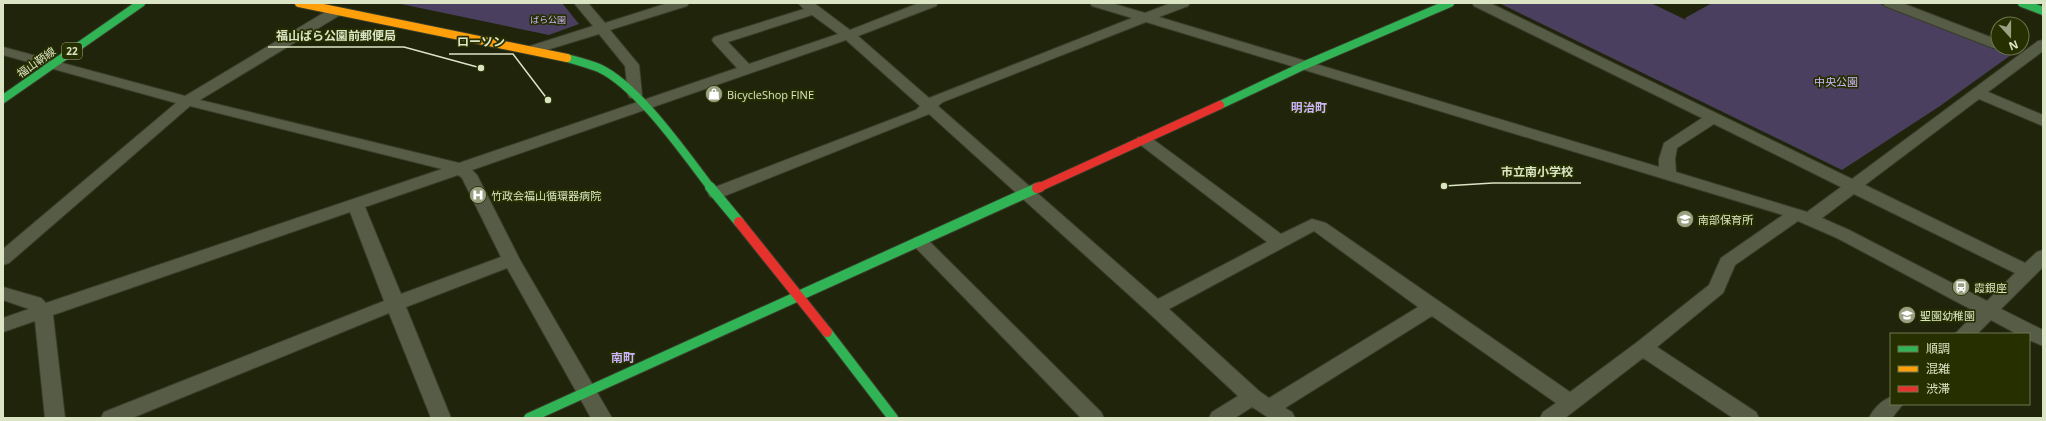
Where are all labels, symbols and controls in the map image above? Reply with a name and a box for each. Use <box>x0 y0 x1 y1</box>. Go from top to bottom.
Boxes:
park label: ばら公園 <box>530 13 566 26</box>
north arrow <box>1990 16 2030 56</box>
callout: 福山ばら公園前郵便局 <box>268 23 404 47</box>
text: 福山ばら公園前郵便局 <box>276 27 396 44</box>
callout: ローソン <box>449 30 513 54</box>
text: ローソン <box>457 33 505 50</box>
text: N <box>2007 37 2021 54</box>
street label: 福山鞆線 <box>14 43 58 81</box>
road number: 22 <box>62 43 82 59</box>
park label: 中央公園 <box>1814 74 1858 89</box>
shop icon: BicycleShop FINE <box>704 84 724 104</box>
place label: BicycleShop FINE <box>727 87 814 102</box>
district label: 明治町 <box>1291 99 1327 116</box>
callout: 市立南小学校 <box>1493 159 1581 183</box>
text: 市立南小学校 <box>1501 163 1573 180</box>
hospital icon: 竹政会福山循環器病院 <box>468 185 488 205</box>
place label: 竹政会福山循環器病院 <box>491 188 601 203</box>
school or university icon: 南部保育所 <box>1675 209 1695 229</box>
place label: 南部保育所 <box>1698 212 1754 227</box>
bus stop icon: 霞銀座 <box>1951 277 1971 297</box>
place label: 霞銀座 <box>1974 280 2007 295</box>
school or university icon: 聖園幼稚園 <box>1897 305 1917 325</box>
place label: 聖園幼稚園 <box>1920 308 1975 323</box>
legend <box>1890 333 2030 405</box>
text: 順調 <box>1926 340 1950 357</box>
district label: 南町 <box>611 349 635 366</box>
text: 混雑 <box>1926 360 1950 377</box>
text: 渋滞 <box>1926 380 1950 397</box>

